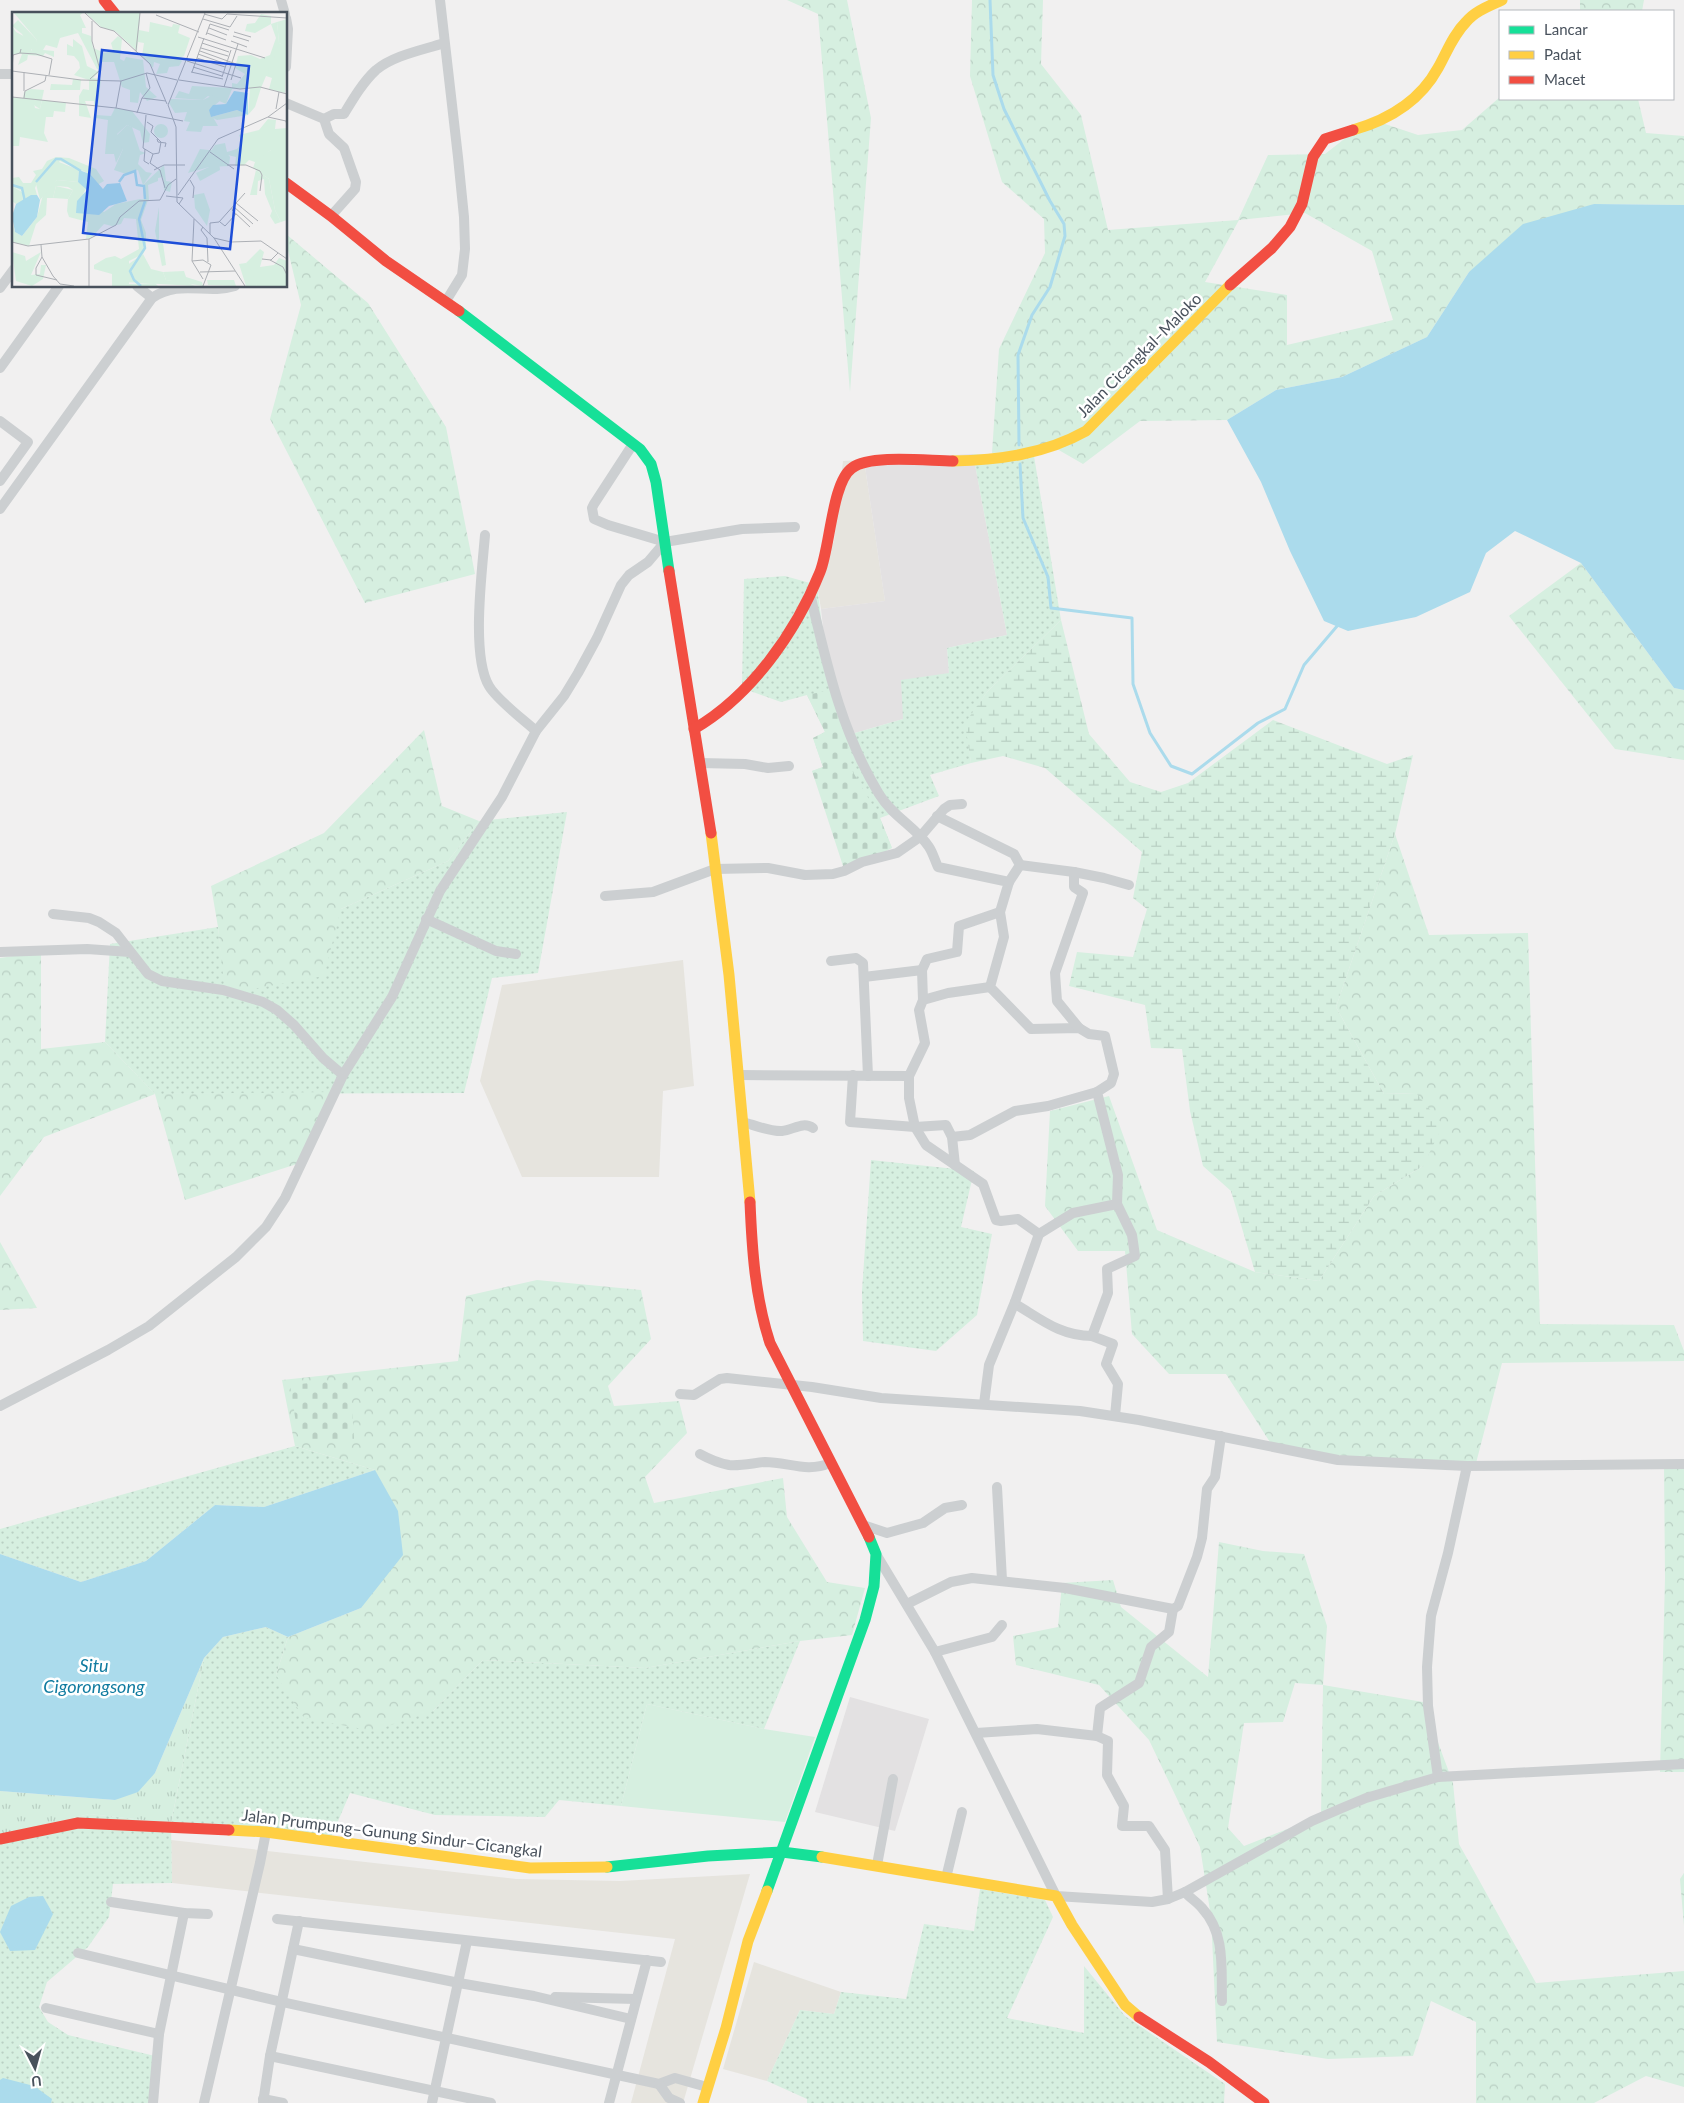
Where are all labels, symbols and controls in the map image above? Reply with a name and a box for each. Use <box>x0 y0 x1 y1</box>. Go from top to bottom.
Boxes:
legend <box>1499 10 1674 100</box>
inset map <box>12 12 288 288</box>
text: Lancar <box>1544 20 1588 38</box>
text: Padat <box>1544 45 1582 63</box>
text: Macet <box>1544 70 1586 88</box>
street label: Jalan Cicangkal–Maloko <box>1073 289 1205 421</box>
water label: Situ Cigorongsong <box>43 1654 145 1697</box>
street label: Jalan Prumpung–Gunung Sindur–Cicangkal <box>241 1805 543 1860</box>
north arrow <box>10 2043 60 2093</box>
text: U <box>30 2072 42 2090</box>

